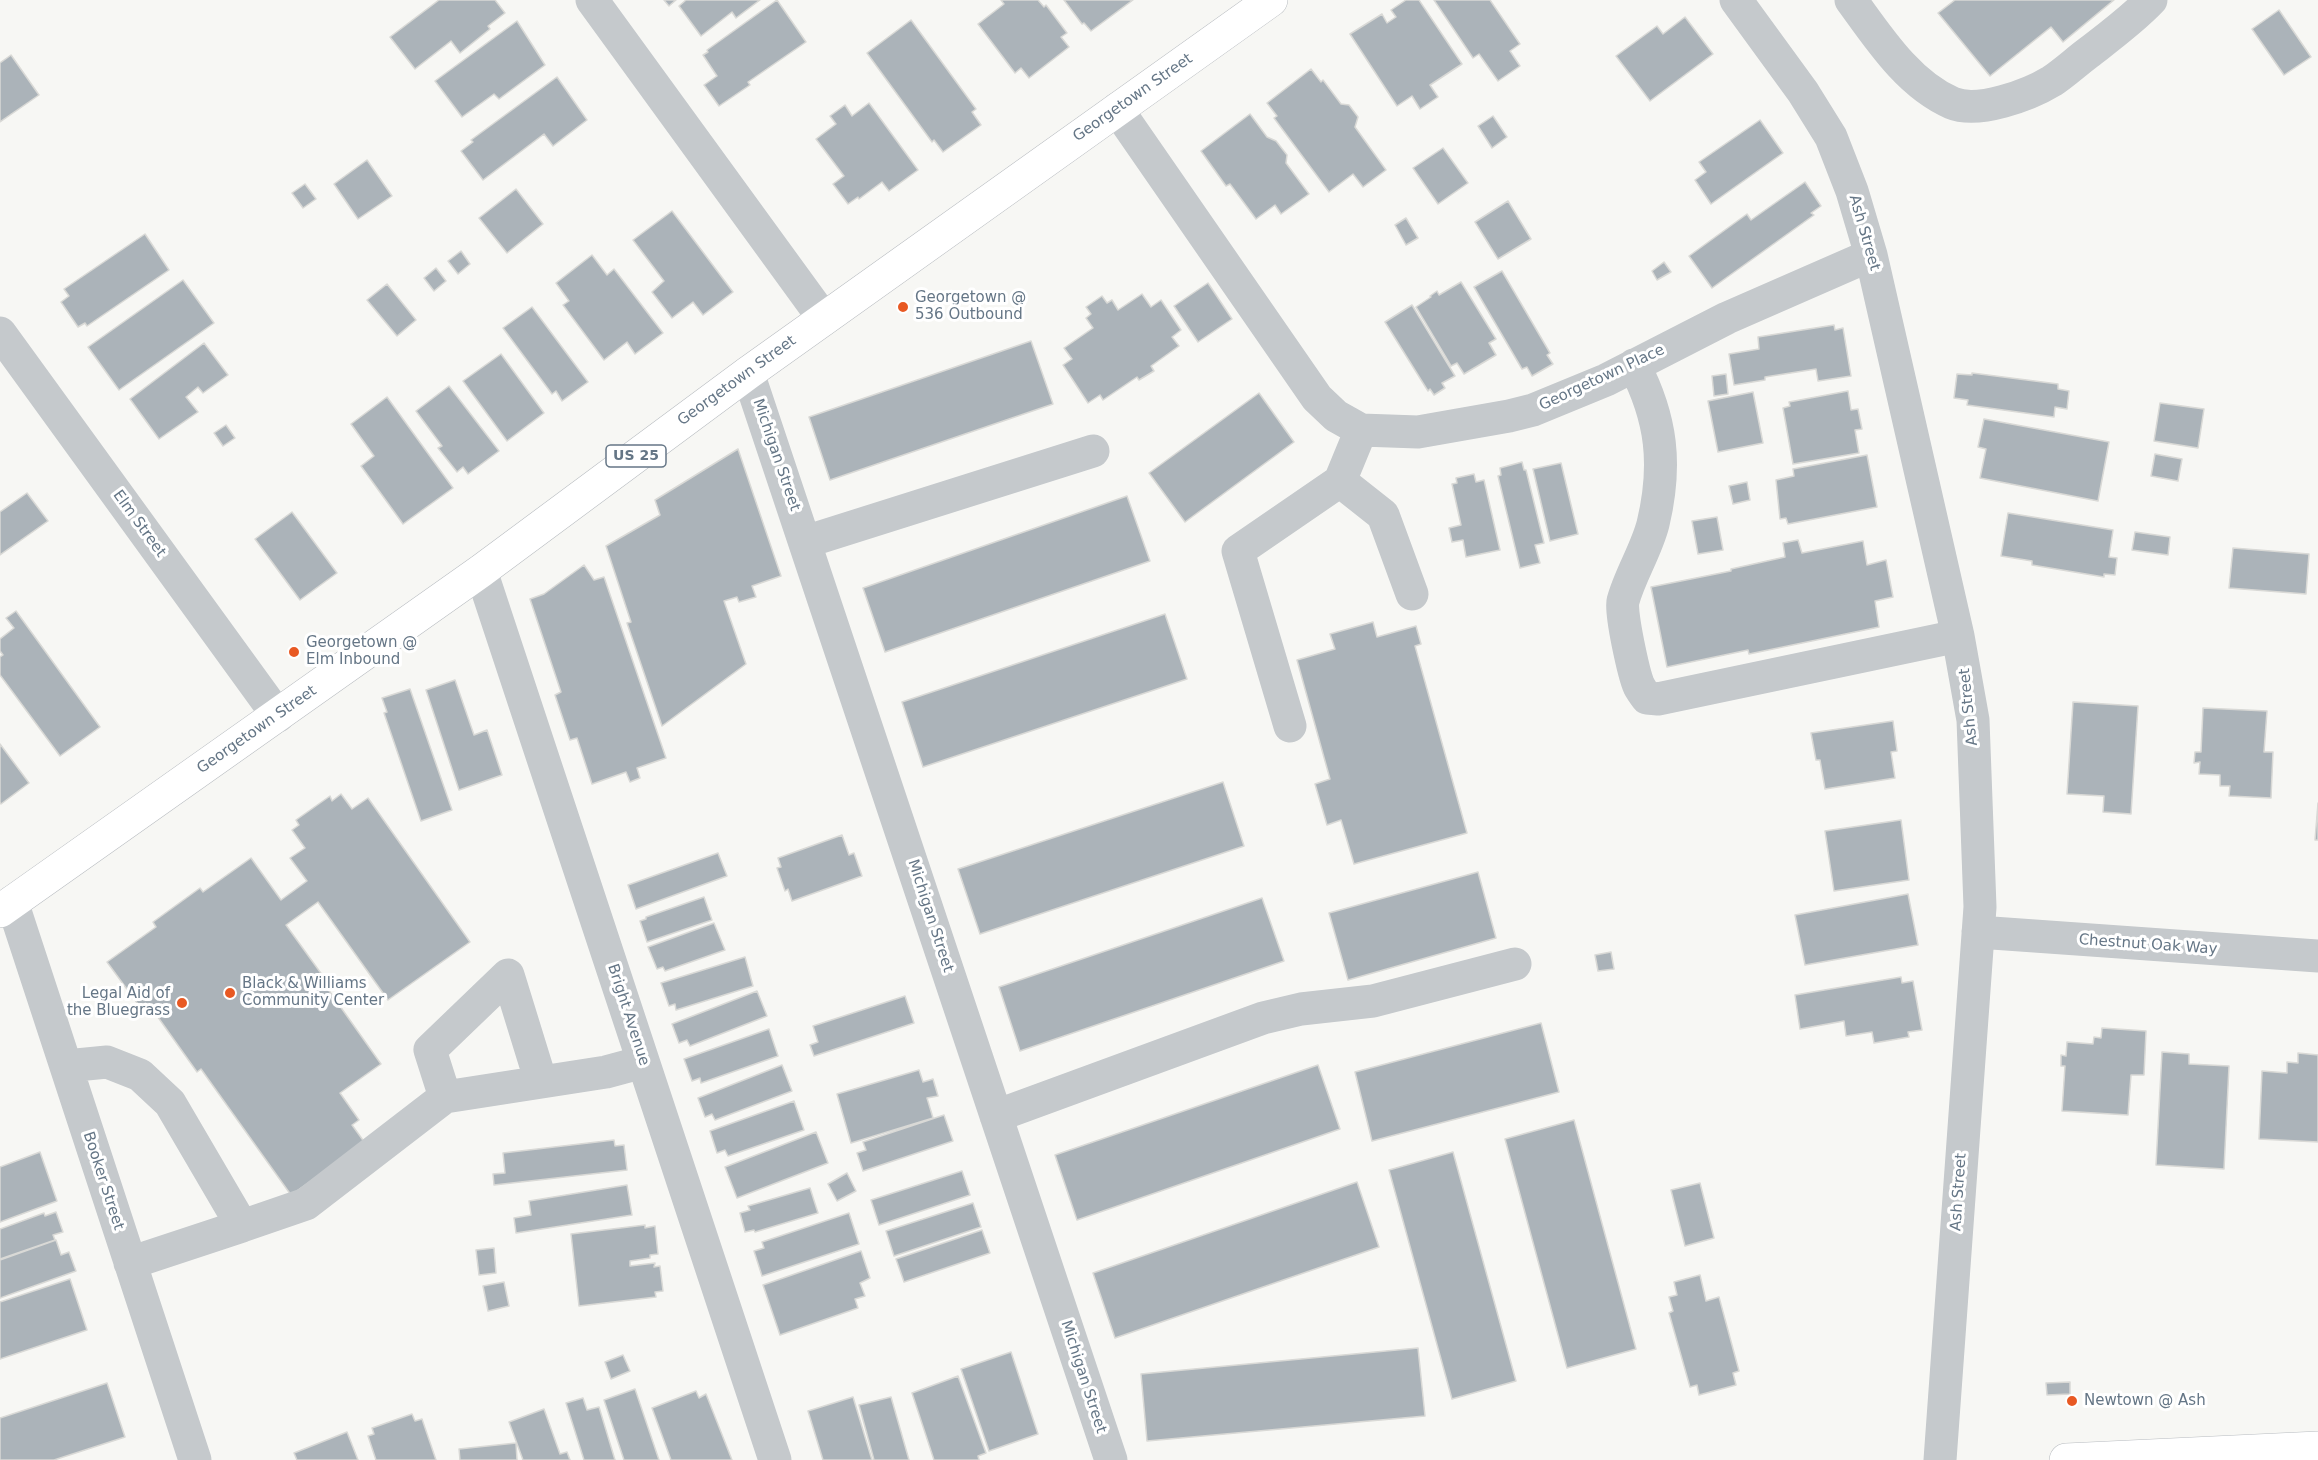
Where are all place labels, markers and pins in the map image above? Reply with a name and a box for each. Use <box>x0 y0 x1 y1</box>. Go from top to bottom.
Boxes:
place label: Georgetown @ 536 Outbound <box>915 289 1026 324</box>
marker: Georgetown @ 536 Outbound <box>896 300 910 314</box>
place label: Georgetown @ Elm Inbound <box>306 634 417 669</box>
marker: Georgetown @ Elm Inbound <box>287 645 301 659</box>
place label: Black & Williams Community Center <box>242 975 384 1010</box>
place label: Legal Aid of the Bluegrass <box>67 985 170 1020</box>
marker: Black & Williams Community Center <box>223 986 237 1000</box>
marker: Legal Aid of the Bluegrass <box>175 996 189 1010</box>
place label: Newtown @ Ash <box>2084 1392 2206 1410</box>
marker: Newtown @ Ash <box>2065 1394 2079 1408</box>

